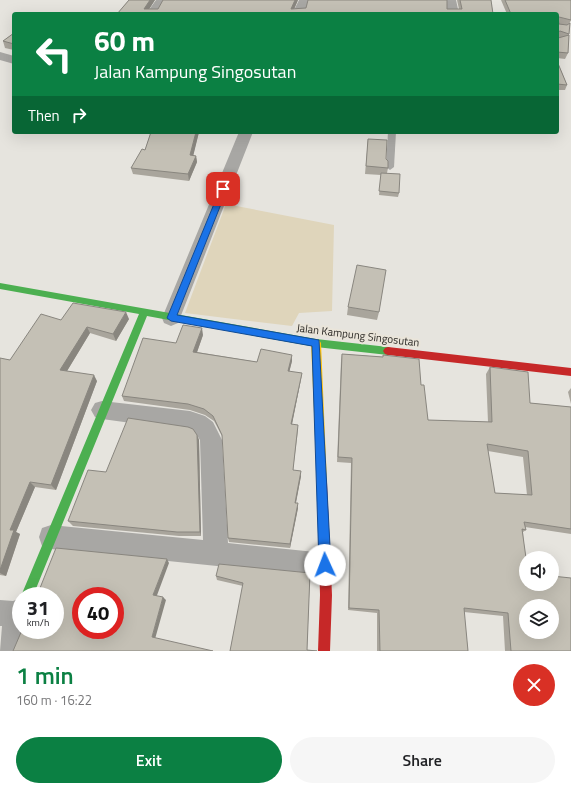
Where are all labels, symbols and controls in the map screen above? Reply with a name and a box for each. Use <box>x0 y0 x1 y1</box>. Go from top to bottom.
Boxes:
text: 60 m <box>94 19 155 62</box>
icon: left <box>28 28 80 80</box>
text: Jalan Kampung Singosutan <box>94 58 296 85</box>
text: Then <box>28 104 60 127</box>
icon: right <box>68 104 90 126</box>
pin <box>206 172 240 206</box>
icon: arrive <box>212 178 234 200</box>
street label: Jalan Kampung Singosutan <box>296 320 420 350</box>
position arrow <box>304 544 346 586</box>
map controls <box>519 551 559 639</box>
button: sound <box>519 551 559 591</box>
speed limit sign: 40 <box>72 587 124 639</box>
text: 31 <box>27 592 49 623</box>
button: layers <box>519 599 559 639</box>
text: km/h <box>27 615 49 630</box>
text: 1 min <box>16 657 74 693</box>
button: close <box>513 664 555 706</box>
text: 160 m · 16:22 <box>16 690 92 710</box>
button: Exit <box>16 737 282 783</box>
button: Share <box>290 737 555 783</box>

